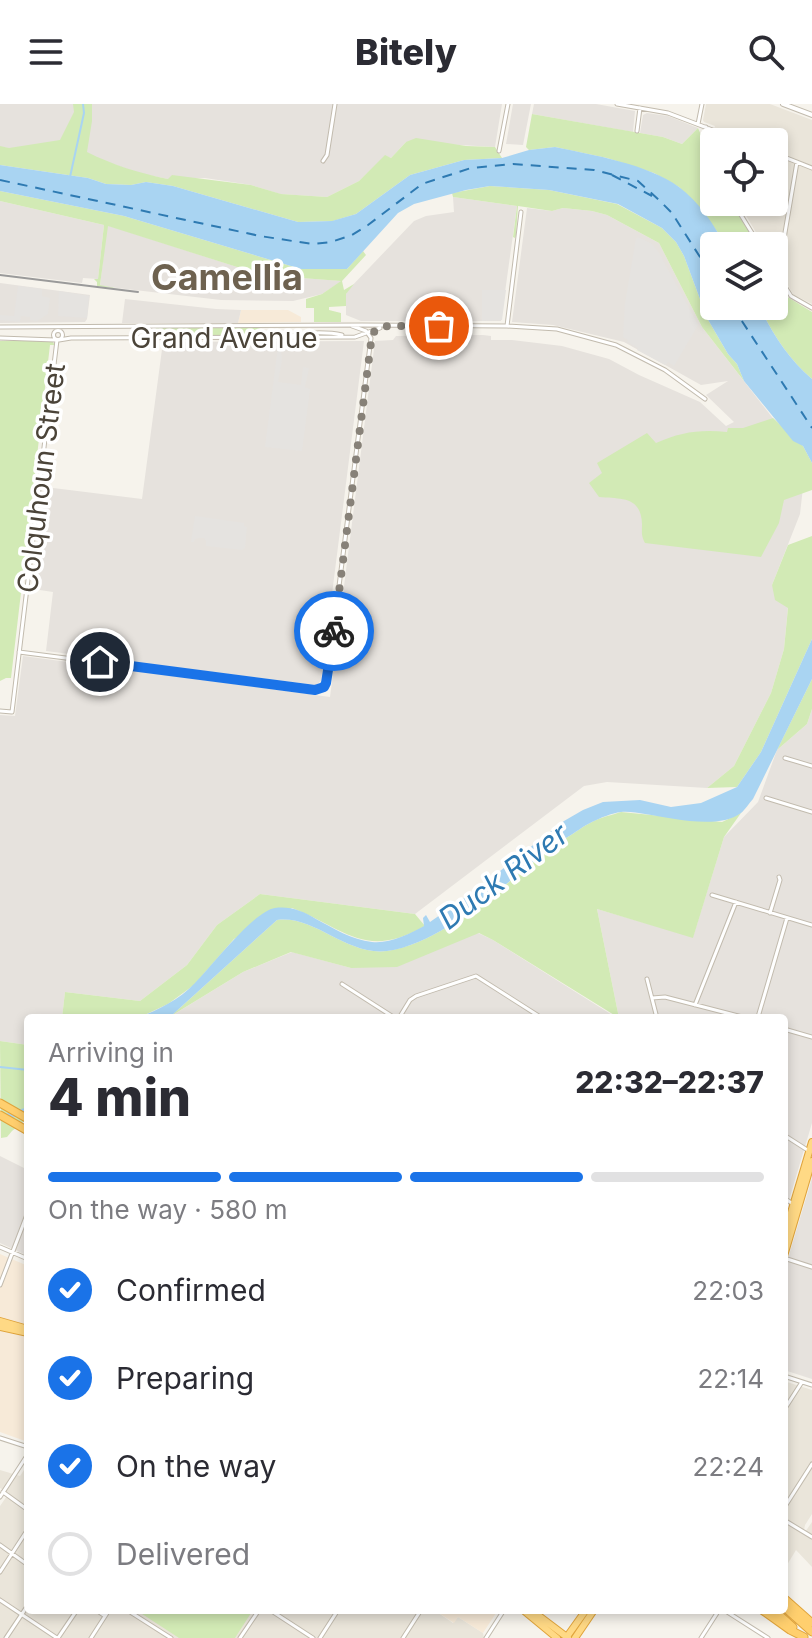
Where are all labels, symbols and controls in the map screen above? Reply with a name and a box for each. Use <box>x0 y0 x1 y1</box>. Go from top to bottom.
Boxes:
icon: menu <box>24 30 68 74</box>
text: Bitely <box>355 30 457 74</box>
icon: search <box>744 30 788 74</box>
map controls <box>700 128 788 320</box>
button: locate <box>700 128 788 216</box>
button: layers <box>700 232 788 320</box>
district label: Camellia <box>151 255 303 299</box>
pin <box>405 292 473 360</box>
icon: bag <box>417 304 461 348</box>
street label: Grand Avenue <box>130 321 318 355</box>
street label: Colquhoun Street <box>10 361 72 595</box>
courier <box>294 591 374 671</box>
icon: bike <box>312 609 356 653</box>
pin <box>66 628 134 696</box>
icon: home <box>78 640 122 684</box>
water label: Duck River <box>431 815 575 936</box>
text: Arriving in <box>48 1037 174 1068</box>
text: 22:32–22:37 <box>575 1064 764 1100</box>
text: 4 min <box>48 1066 191 1129</box>
text: On the way · 580 m <box>48 1194 288 1225</box>
icon: check <box>48 1268 92 1312</box>
text: Confirmed <box>116 1272 266 1308</box>
text: 22:03 <box>692 1275 764 1306</box>
icon: check <box>48 1356 92 1400</box>
text: Preparing <box>116 1360 254 1396</box>
text: 22:14 <box>697 1363 764 1394</box>
icon: check <box>48 1444 92 1488</box>
text: On the way <box>116 1448 276 1484</box>
text: 22:24 <box>693 1451 764 1482</box>
text: Delivered <box>116 1536 250 1572</box>

